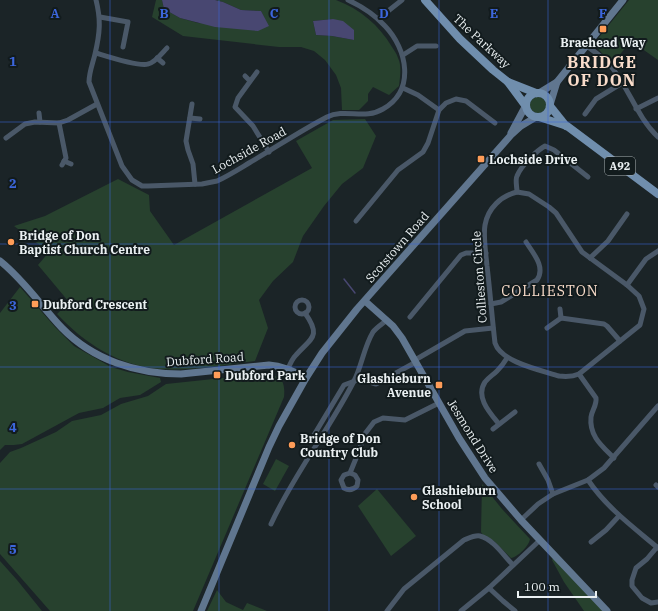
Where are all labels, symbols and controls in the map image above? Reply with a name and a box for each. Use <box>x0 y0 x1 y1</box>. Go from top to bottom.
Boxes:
text: A <box>50 5 60 22</box>
text: B <box>159 5 169 22</box>
text: C <box>270 5 279 22</box>
text: D <box>379 5 389 22</box>
text: E <box>490 5 498 22</box>
text: F <box>599 5 607 22</box>
street label: The Parkway <box>450 11 514 72</box>
marker: Braehead Way <box>598 24 608 34</box>
place label: Braehead Way <box>560 35 646 50</box>
district label: BRIDGE OF DON <box>567 52 637 90</box>
text: 1 <box>9 53 17 70</box>
street label: Lochside Road <box>209 123 289 177</box>
place label: Lochside Drive <box>489 152 578 167</box>
marker: Lochside Drive <box>476 154 486 164</box>
road number: A92 <box>605 157 635 175</box>
text: 2 <box>9 175 17 192</box>
street label: Scotstown Road <box>362 208 432 286</box>
place label: Bridge of Don Baptist Church Centre <box>19 228 150 257</box>
street label: Collieston Circle <box>468 230 490 324</box>
marker: Bridge of Don Baptist Church Centre <box>6 237 16 247</box>
district label: COLLIESTON <box>501 282 599 300</box>
text: 3 <box>9 297 17 314</box>
place label: Dubford Crescent <box>43 297 148 312</box>
marker: Dubford Crescent <box>30 299 40 309</box>
street label: Dubford Road <box>166 349 244 369</box>
place label: Dubford Park <box>225 368 306 383</box>
marker: Dubford Park <box>212 370 222 380</box>
place label: Glashieburn Avenue <box>357 371 431 400</box>
marker: Glashieburn Avenue <box>434 380 444 390</box>
street label: Jesmond Drive <box>444 396 502 476</box>
text: 4 <box>9 419 17 436</box>
place label: Bridge of Don Country Club <box>300 431 381 460</box>
marker: Bridge of Don Country Club <box>287 440 297 450</box>
place label: Glashieburn School <box>422 483 496 512</box>
marker: Glashieburn School <box>409 492 419 502</box>
text: 5 <box>9 541 17 558</box>
scale bar <box>518 573 596 599</box>
text: 100 m <box>524 579 560 594</box>

